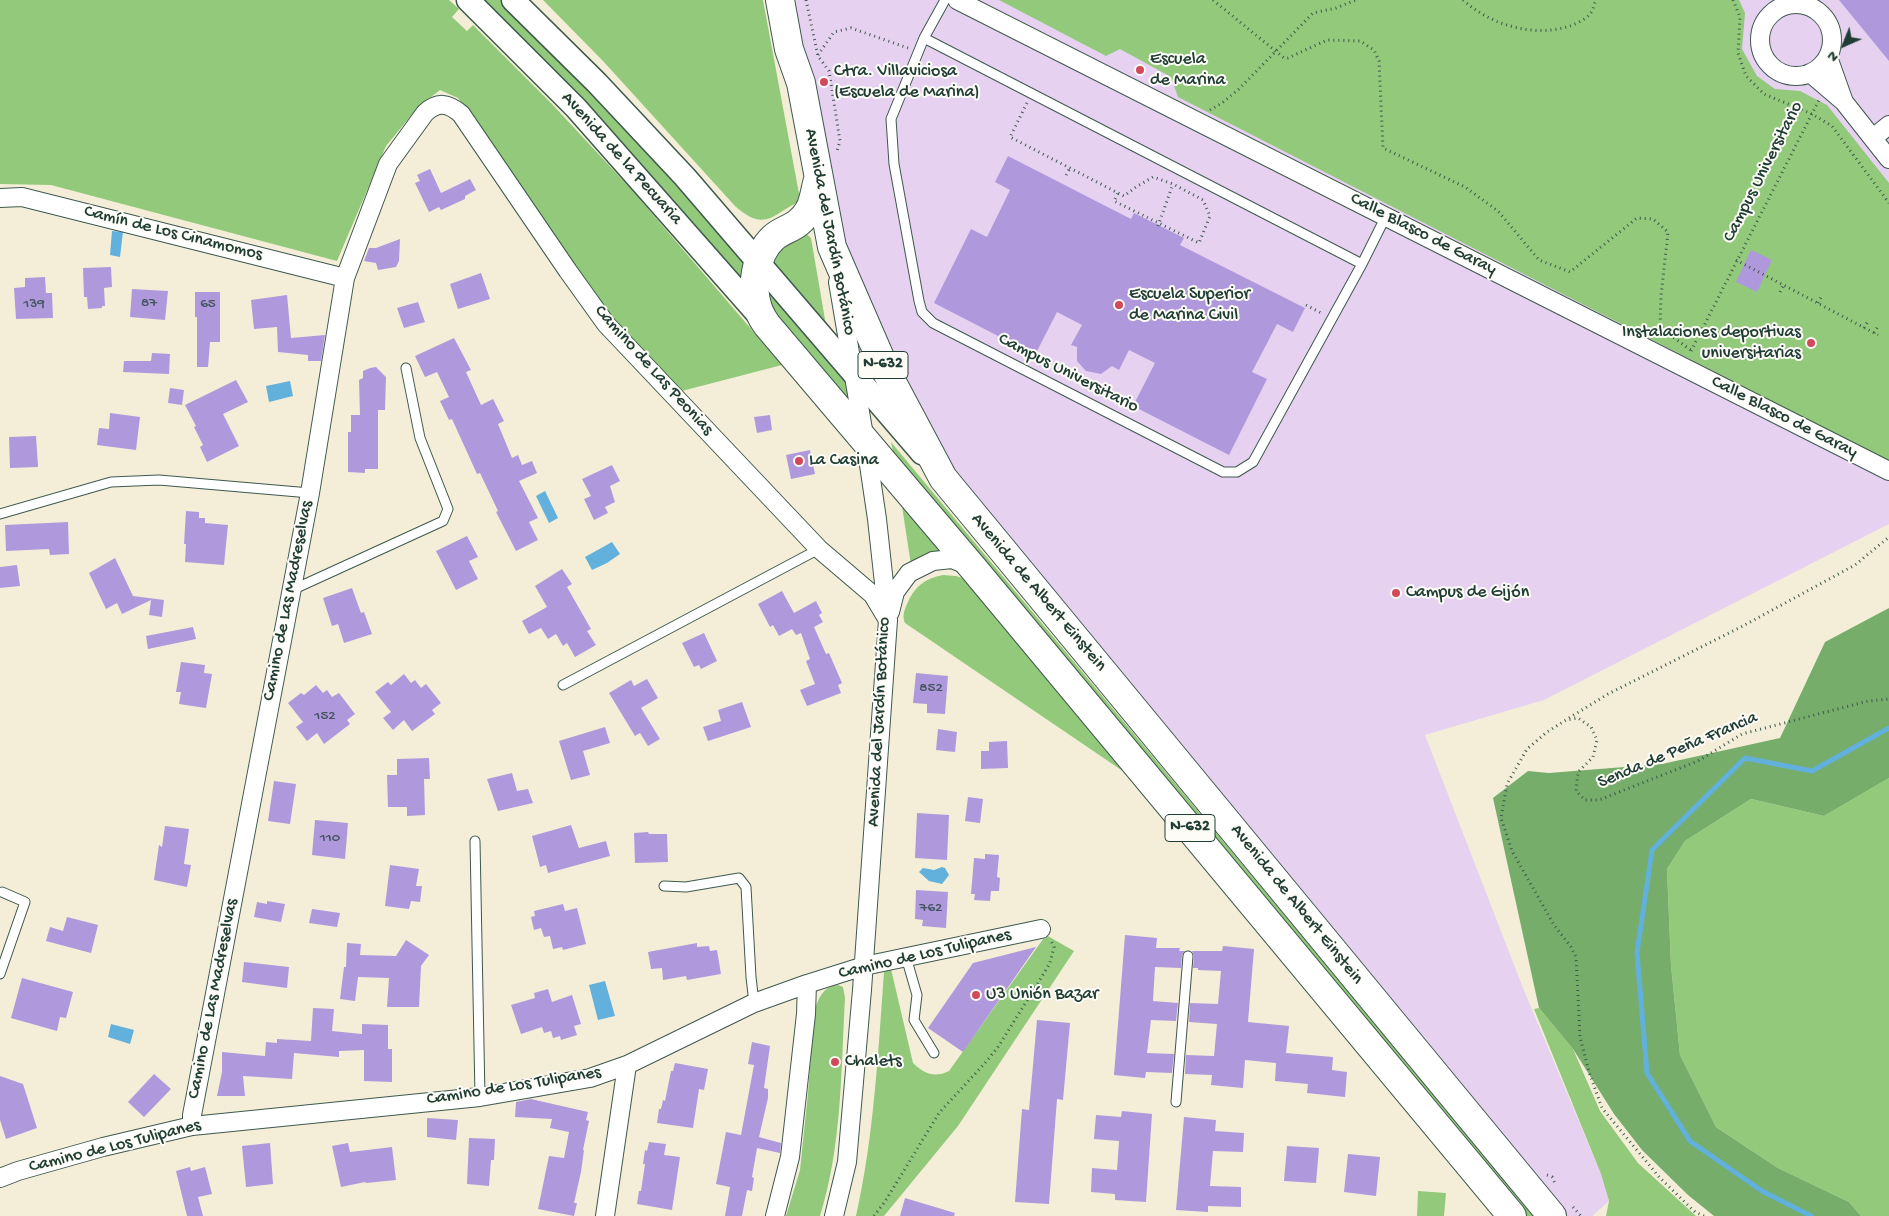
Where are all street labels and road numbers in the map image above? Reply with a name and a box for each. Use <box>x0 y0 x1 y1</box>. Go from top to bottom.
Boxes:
street label: Avenida de la Pecuaria <box>556 88 686 230</box>
street label: Campus Universitario <box>1719 98 1809 246</box>
street label: Avenida del Jardín Botánico <box>798 127 860 337</box>
street label: Calle Blasco de Garay <box>1346 189 1500 281</box>
street label: Camín de Los Cinamomos <box>81 201 265 267</box>
street label: Camino de Las Peonias <box>589 301 717 441</box>
street label: Campus Universitario <box>994 329 1142 419</box>
road number: N-632 <box>858 352 908 378</box>
street label: Calle Blasco de Garay <box>1707 372 1861 464</box>
street label: Camino de Las Madreselvas <box>259 499 319 703</box>
street label: Avenida de Albert Einstein <box>965 509 1111 677</box>
street label: Avenida del Jardín Botánico <box>864 617 896 827</box>
street label: Senda de Peña Francia <box>1595 708 1761 794</box>
road number: N-632 <box>1165 814 1215 841</box>
street label: Avenida de Albert Einstein <box>1225 821 1367 989</box>
street label: Camino de Las Madreselvas <box>184 897 244 1101</box>
street label: Camino de Los Tulipanes <box>837 925 1013 985</box>
street label: Camino de Los Tulipanes <box>425 1063 603 1111</box>
street label: Camino de Los Tulipanes <box>27 1115 203 1179</box>

